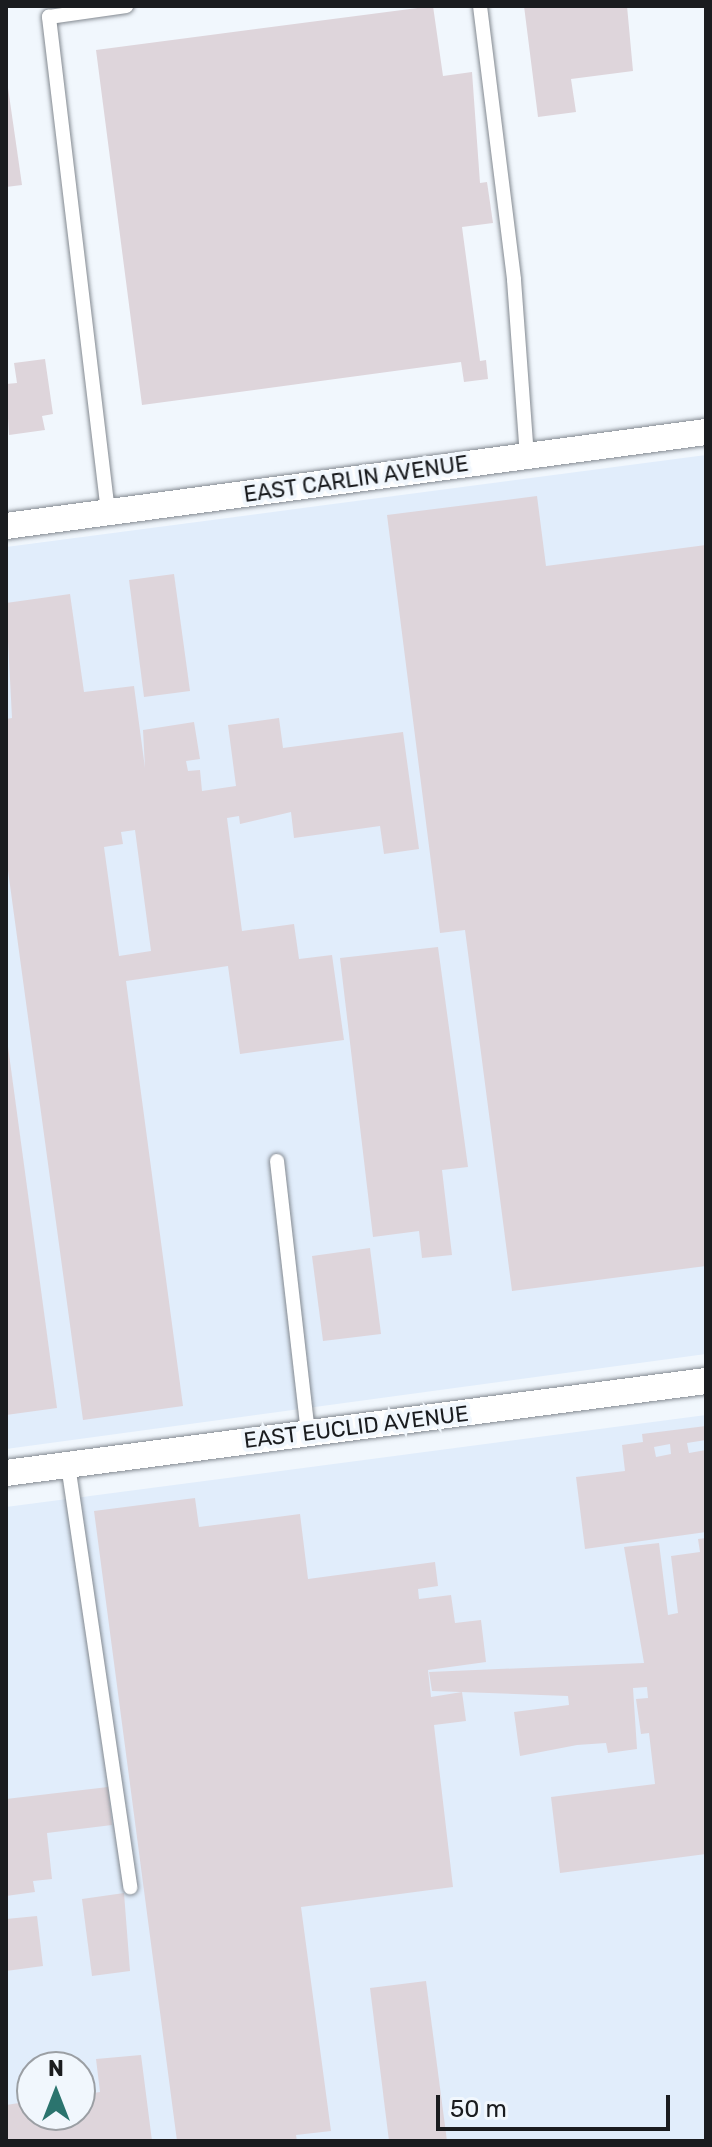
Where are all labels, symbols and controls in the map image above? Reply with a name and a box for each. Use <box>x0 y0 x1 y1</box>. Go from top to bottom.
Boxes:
street label: EAST CARLIN AVENUE <box>241 450 471 508</box>
street label: EAST EUCLID AVENUE <box>242 1400 470 1454</box>
north arrow <box>16 2051 96 2131</box>
text: N <box>48 2055 64 2082</box>
scale bar <box>440 2079 674 2129</box>
text: 50 m <box>450 2095 507 2123</box>

